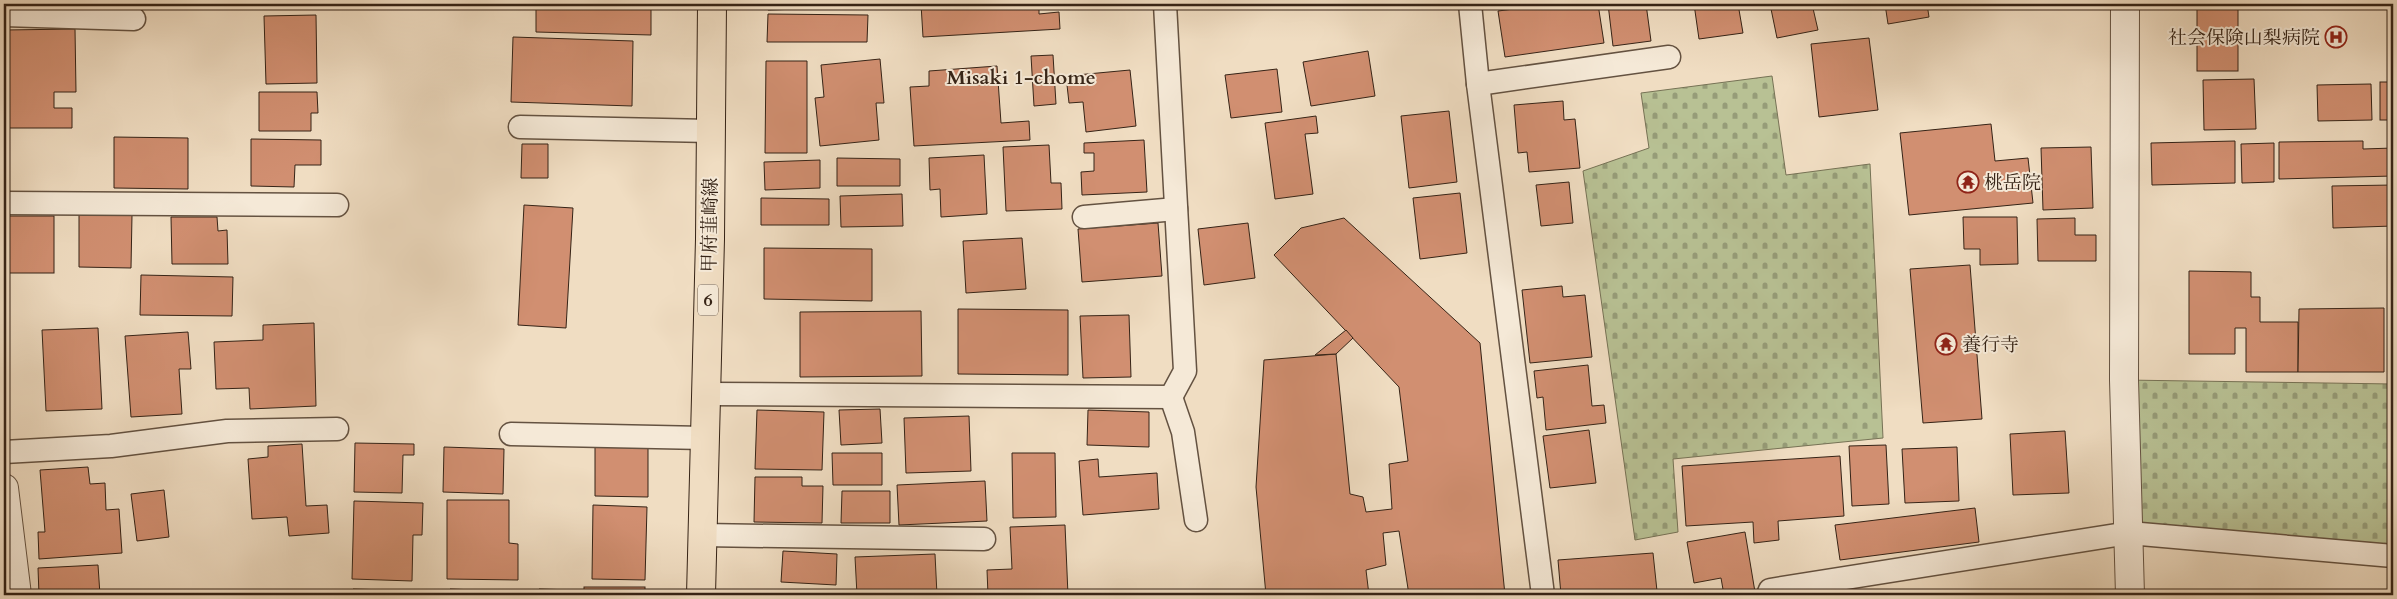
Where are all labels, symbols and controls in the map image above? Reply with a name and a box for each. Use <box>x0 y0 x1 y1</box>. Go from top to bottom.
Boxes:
place label: 社会保険山梨病院 <box>2168 25 2320 51</box>
hospital icon: 社会保険山梨病院 <box>2324 25 2348 49</box>
district label: Misaki 1-chome <box>946 64 1096 91</box>
temple icon: 桃岳院 <box>1956 170 1980 194</box>
place label: 桃岳院 <box>1984 170 2041 196</box>
street label: 甲府韮崎線 <box>696 177 724 273</box>
road number: 6 <box>698 284 718 316</box>
temple icon: 養行寺 <box>1934 332 1958 356</box>
place label: 養行寺 <box>1962 332 2019 358</box>

